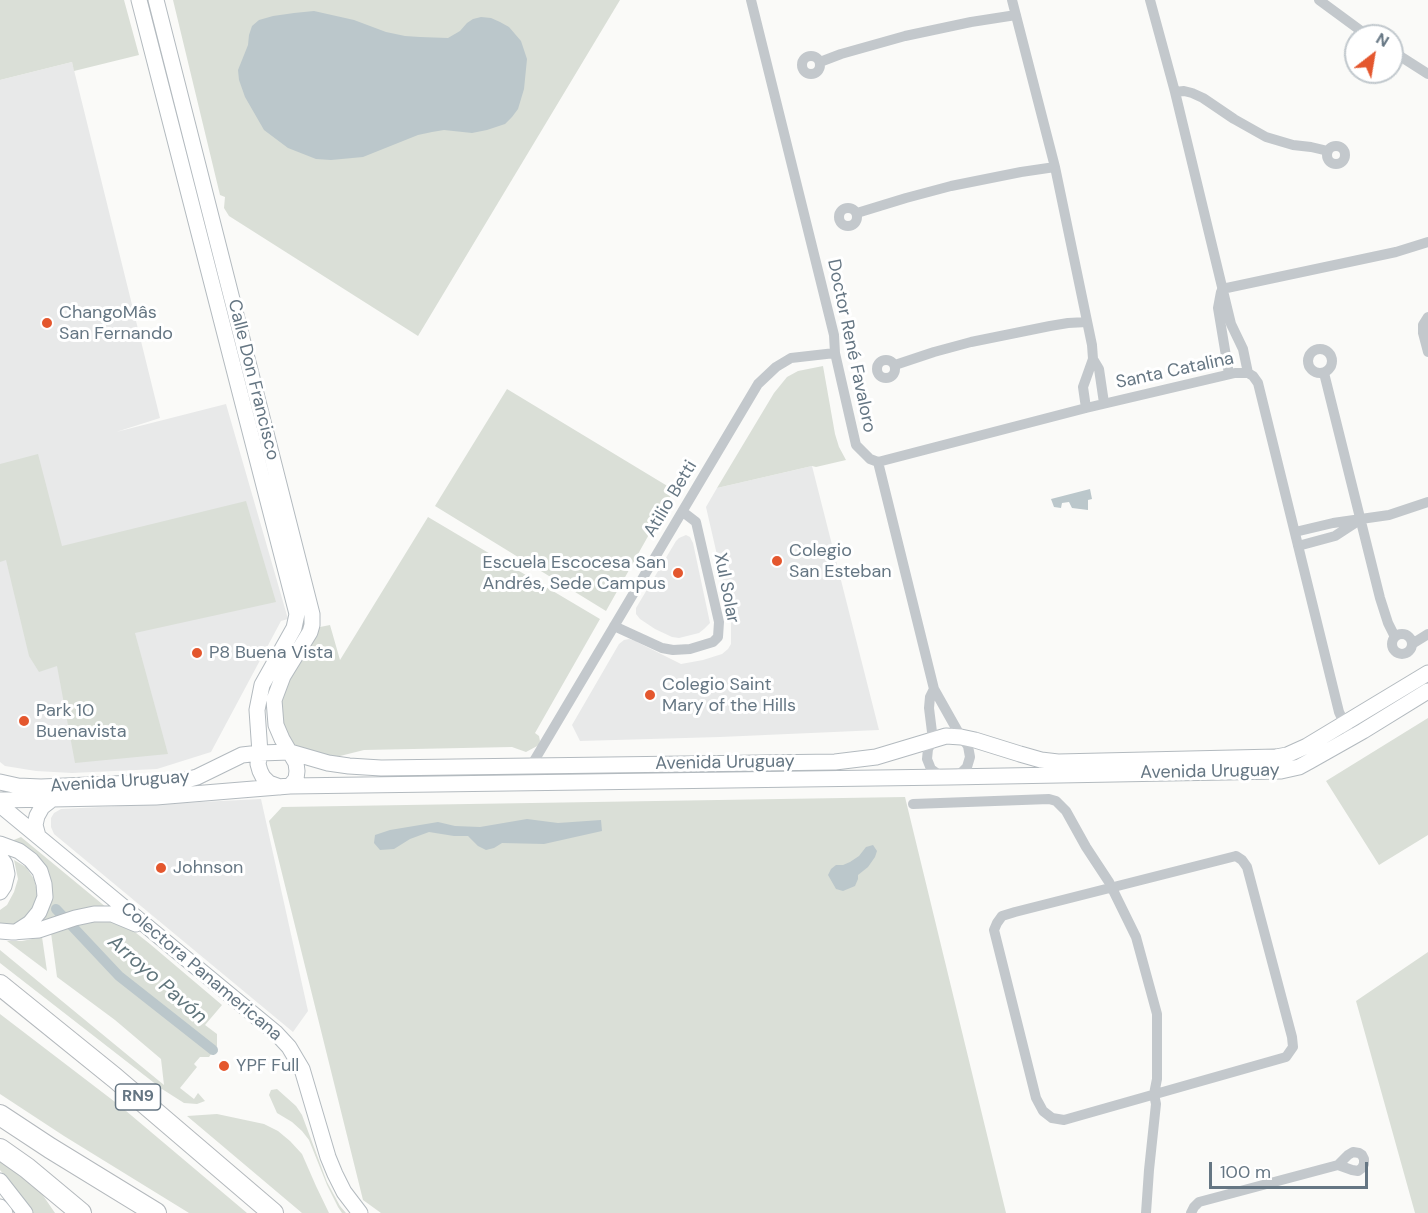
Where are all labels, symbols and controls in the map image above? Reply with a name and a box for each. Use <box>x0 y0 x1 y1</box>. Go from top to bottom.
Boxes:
north arrow <box>1344 24 1404 84</box>
text: N <box>1372 28 1393 52</box>
street label: Doctor René Favaloro <box>822 257 880 435</box>
street label: Calle Don Francisco <box>223 297 283 463</box>
place label: ChangoMâs San Fernando <box>59 302 173 344</box>
marker: ChangoMâs San Fernando <box>40 316 54 330</box>
street label: Santa Catalina <box>1114 348 1236 394</box>
street label: Atilio Betti <box>640 457 702 541</box>
place label: Colegio San Esteban <box>789 540 892 582</box>
street label: Xul Solar <box>709 551 743 625</box>
place label: Escuela Escocesa San Andrés, Sede Campus <box>482 552 666 594</box>
marker: Colegio San Esteban <box>770 554 784 568</box>
marker: Escuela Escocesa San Andrés, Sede Campus <box>671 566 685 580</box>
place label: P8 Buena Vista <box>209 642 333 664</box>
marker: P8 Buena Vista <box>190 646 204 660</box>
place label: Colegio Saint Mary of the Hills <box>662 674 796 716</box>
marker: Colegio Saint Mary of the Hills <box>643 688 657 702</box>
place label: Park 10 Buenavista <box>36 700 126 742</box>
marker: Park 10 Buenavista <box>17 714 31 728</box>
street label: Avenida Uruguay <box>655 751 795 775</box>
street label: Avenida Uruguay <box>1140 760 1280 784</box>
street label: Avenida Uruguay <box>50 766 190 798</box>
place label: Johnson <box>173 857 243 879</box>
marker: Johnson <box>154 861 168 875</box>
street label: Colectora Panamericana <box>116 898 286 1046</box>
water label: Arroyo Pavón <box>103 930 211 1030</box>
place label: YPF Full <box>236 1055 299 1077</box>
marker: YPF Full <box>217 1059 231 1073</box>
road number: RN9 <box>116 1084 160 1110</box>
scale bar <box>1212 1150 1371 1188</box>
text: 100 m <box>1220 1160 1271 1184</box>

